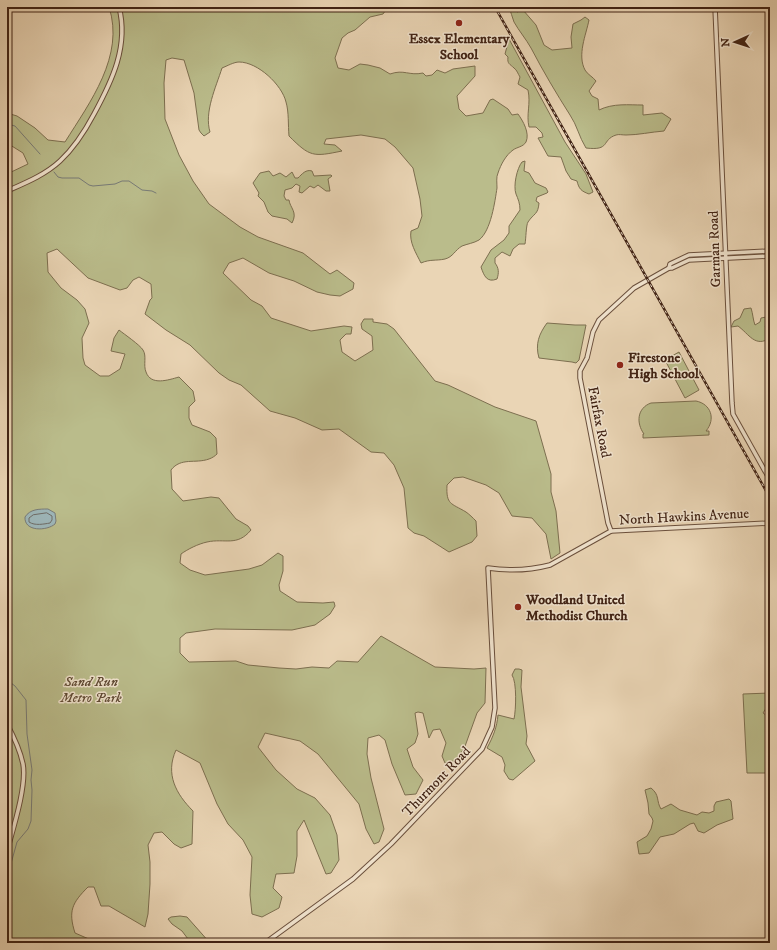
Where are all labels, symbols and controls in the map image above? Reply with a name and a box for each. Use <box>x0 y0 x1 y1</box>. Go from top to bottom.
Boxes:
marker: Essex Elementary School <box>454 18 464 28</box>
north arrow <box>715 22 755 62</box>
place label: Essex Elementary School <box>409 30 510 64</box>
text: N <box>719 38 733 47</box>
street label: Garman Road <box>705 210 725 288</box>
place label: Firestone High School <box>628 349 700 383</box>
marker: Firestone High School <box>615 360 625 370</box>
street label: Fairfax Road <box>583 385 615 459</box>
street label: North Hawkins Avenue <box>619 505 750 529</box>
place label: Woodland United Methodist Church <box>525 591 628 625</box>
marker: Woodland United Methodist Church <box>513 602 523 612</box>
park label: Sand Run Metro Park <box>59 673 122 707</box>
street label: Thurmont Road <box>399 743 475 821</box>

